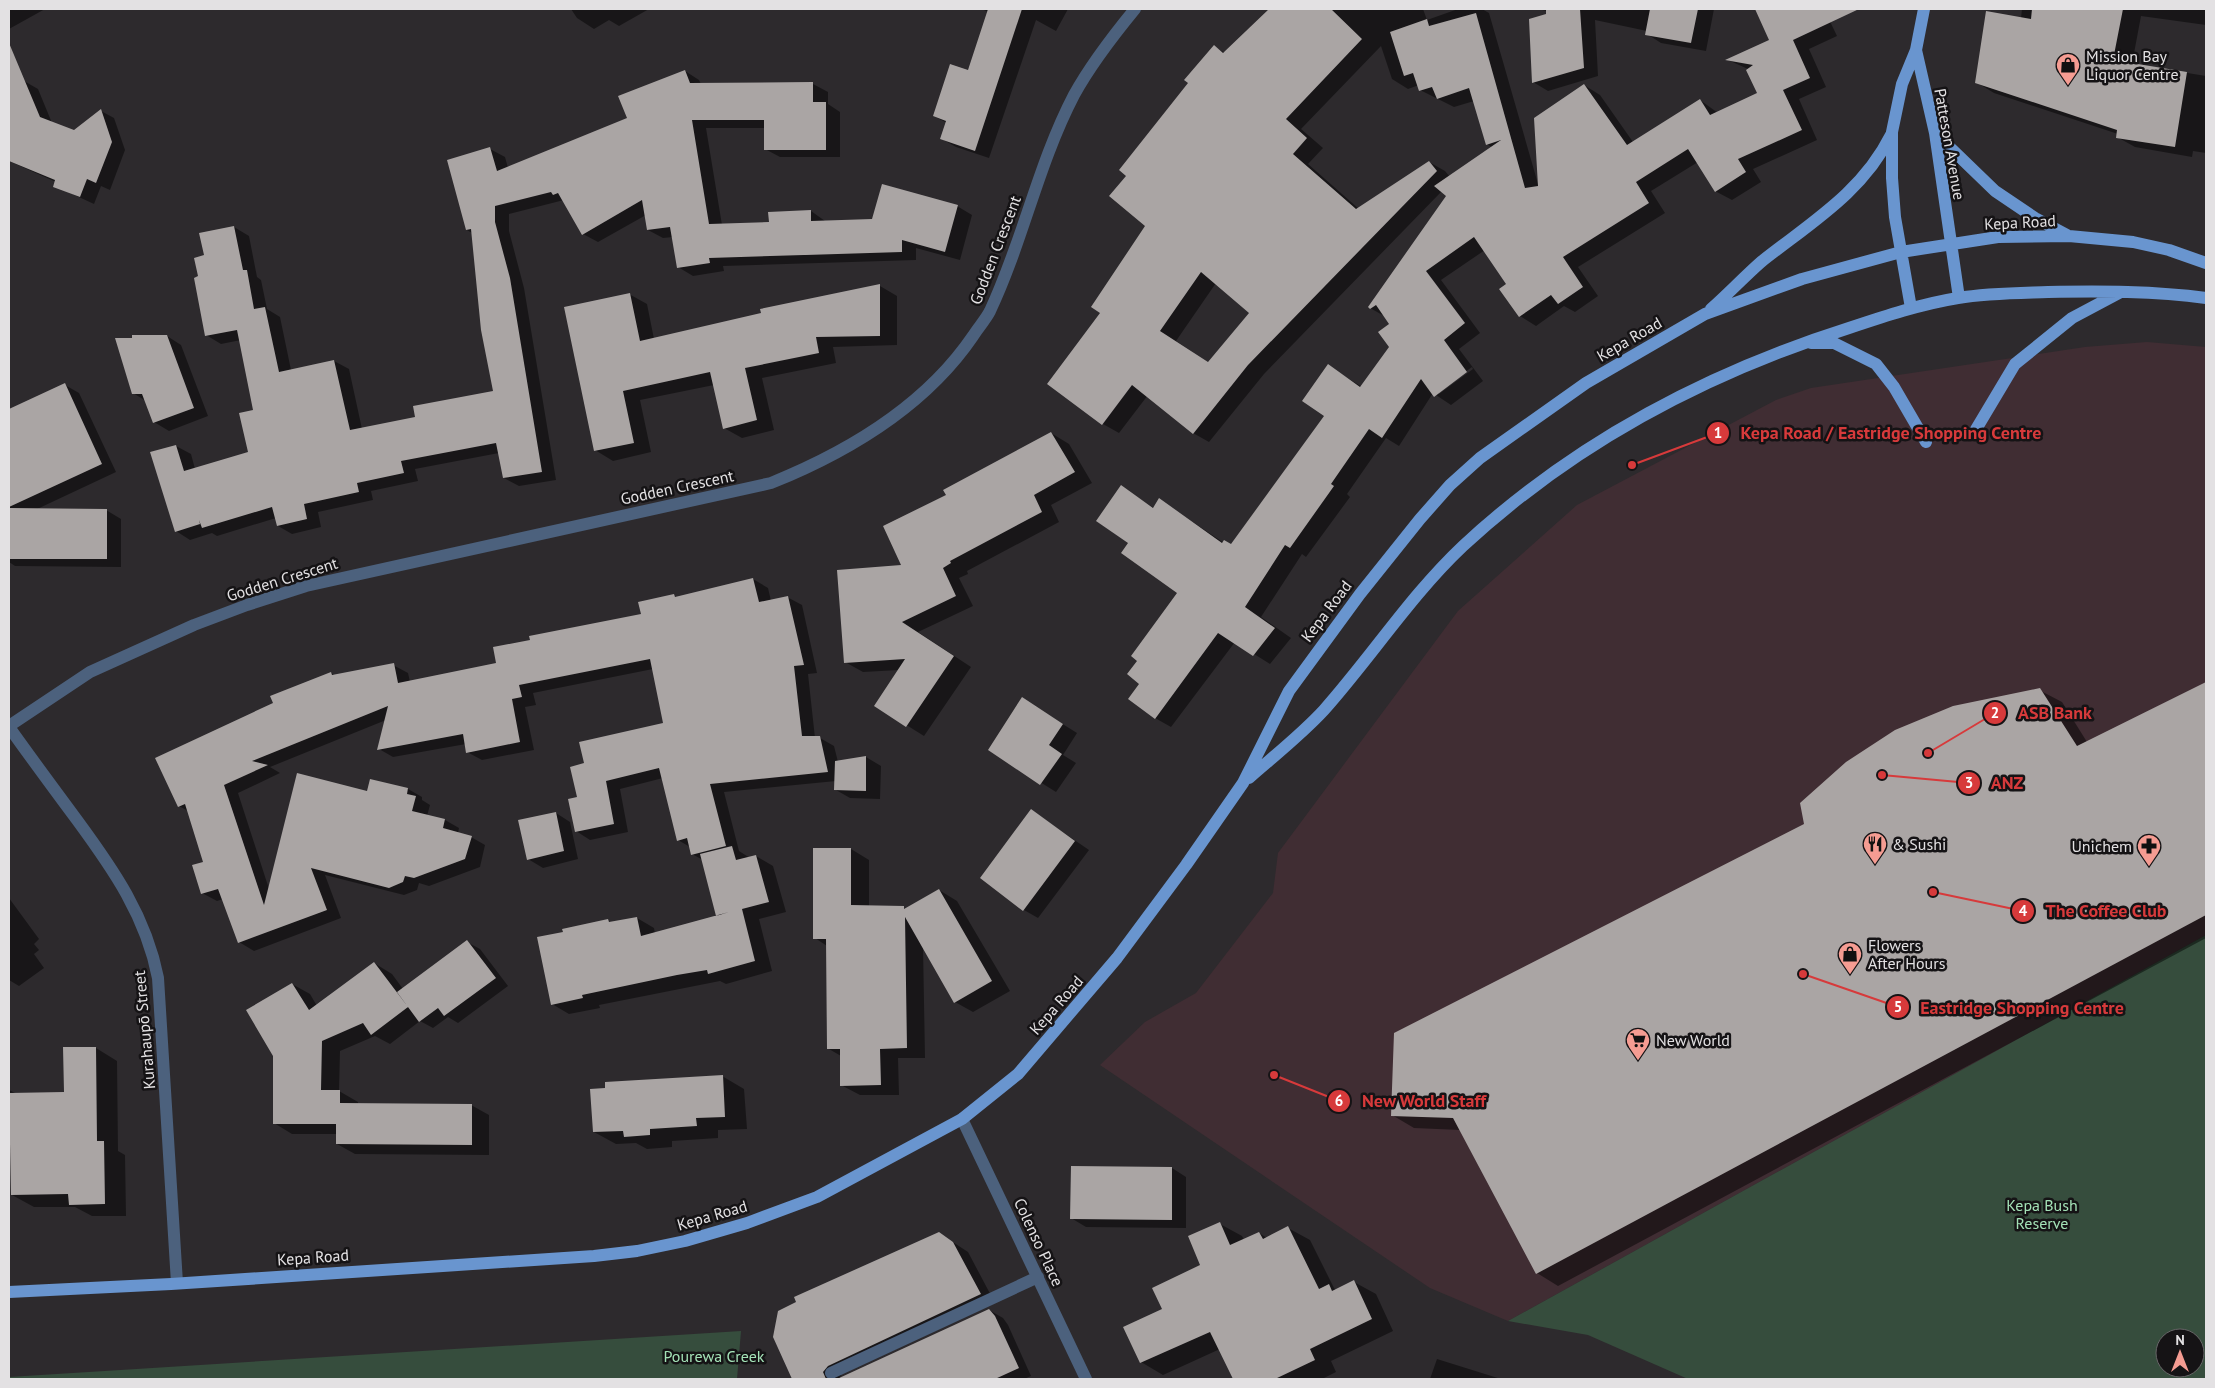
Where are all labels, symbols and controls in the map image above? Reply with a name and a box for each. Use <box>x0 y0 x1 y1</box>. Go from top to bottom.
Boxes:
place label: Mission Bay Liquor Centre <box>2086 46 2179 84</box>
shop icon: Mission Bay Liquor Centre <box>2055 52 2081 86</box>
street label: Patteson Avenue <box>1930 87 1970 201</box>
street label: Godden Crescent <box>965 192 1025 307</box>
street label: Kepa Road <box>1984 210 2056 234</box>
street label: Kepa Road <box>1593 312 1665 366</box>
callout: Kepa Road / Eastridge Shopping Centre <box>1706 416 2052 449</box>
text: Kepa Road / Eastridge Shopping Centre <box>1741 421 2041 444</box>
text: 1 <box>1714 423 1722 442</box>
street label: Godden Crescent <box>619 465 736 509</box>
street label: Godden Crescent <box>224 552 340 605</box>
street label: Kepa Road <box>1296 576 1356 646</box>
callout: ASB Bank <box>1983 697 2102 730</box>
text: ASB Bank <box>2018 701 2092 724</box>
text: 2 <box>1991 703 1999 722</box>
callout: ANZ <box>1956 766 2033 799</box>
text: ANZ <box>1991 771 2024 794</box>
text: 3 <box>1965 773 1973 792</box>
restaurant icon: & Sushi <box>1862 831 1888 865</box>
pharmacy icon: Unichem <box>2136 833 2162 867</box>
place label: & Sushi <box>1892 834 1946 854</box>
place label: Unichem <box>2071 836 2132 856</box>
callout: The Coffee Club <box>2010 894 2177 927</box>
text: The Coffee Club <box>2045 899 2167 922</box>
text: 4 <box>2019 901 2028 920</box>
place label: Flowers After Hours <box>1868 935 1946 973</box>
shop icon: Flowers After Hours <box>1837 941 1863 975</box>
street label: Kurahaupō Street <box>129 969 159 1090</box>
street label: Kepa Road <box>1025 971 1087 1039</box>
callout: Eastridge Shopping Centre <box>1885 991 2134 1024</box>
text: Eastridge Shopping Centre <box>1920 996 2124 1019</box>
text: 5 <box>1894 997 1902 1016</box>
supermarket icon: New World <box>1625 1027 1651 1061</box>
place label: New World <box>1656 1030 1730 1050</box>
callout: New World Staff <box>1327 1085 1497 1118</box>
text: New World Staff <box>1362 1089 1487 1112</box>
text: 6 <box>1335 1091 1343 1110</box>
street label: Kepa Road <box>675 1195 749 1235</box>
street label: Colenso Place <box>1010 1195 1068 1289</box>
park label: Kepa Bush Reserve <box>2006 1195 2078 1233</box>
street label: Kepa Road <box>276 1245 350 1269</box>
north arrow <box>2155 1328 2205 1378</box>
text: N <box>2175 1331 2185 1349</box>
park label: Pourewa Creek <box>664 1346 765 1366</box>

